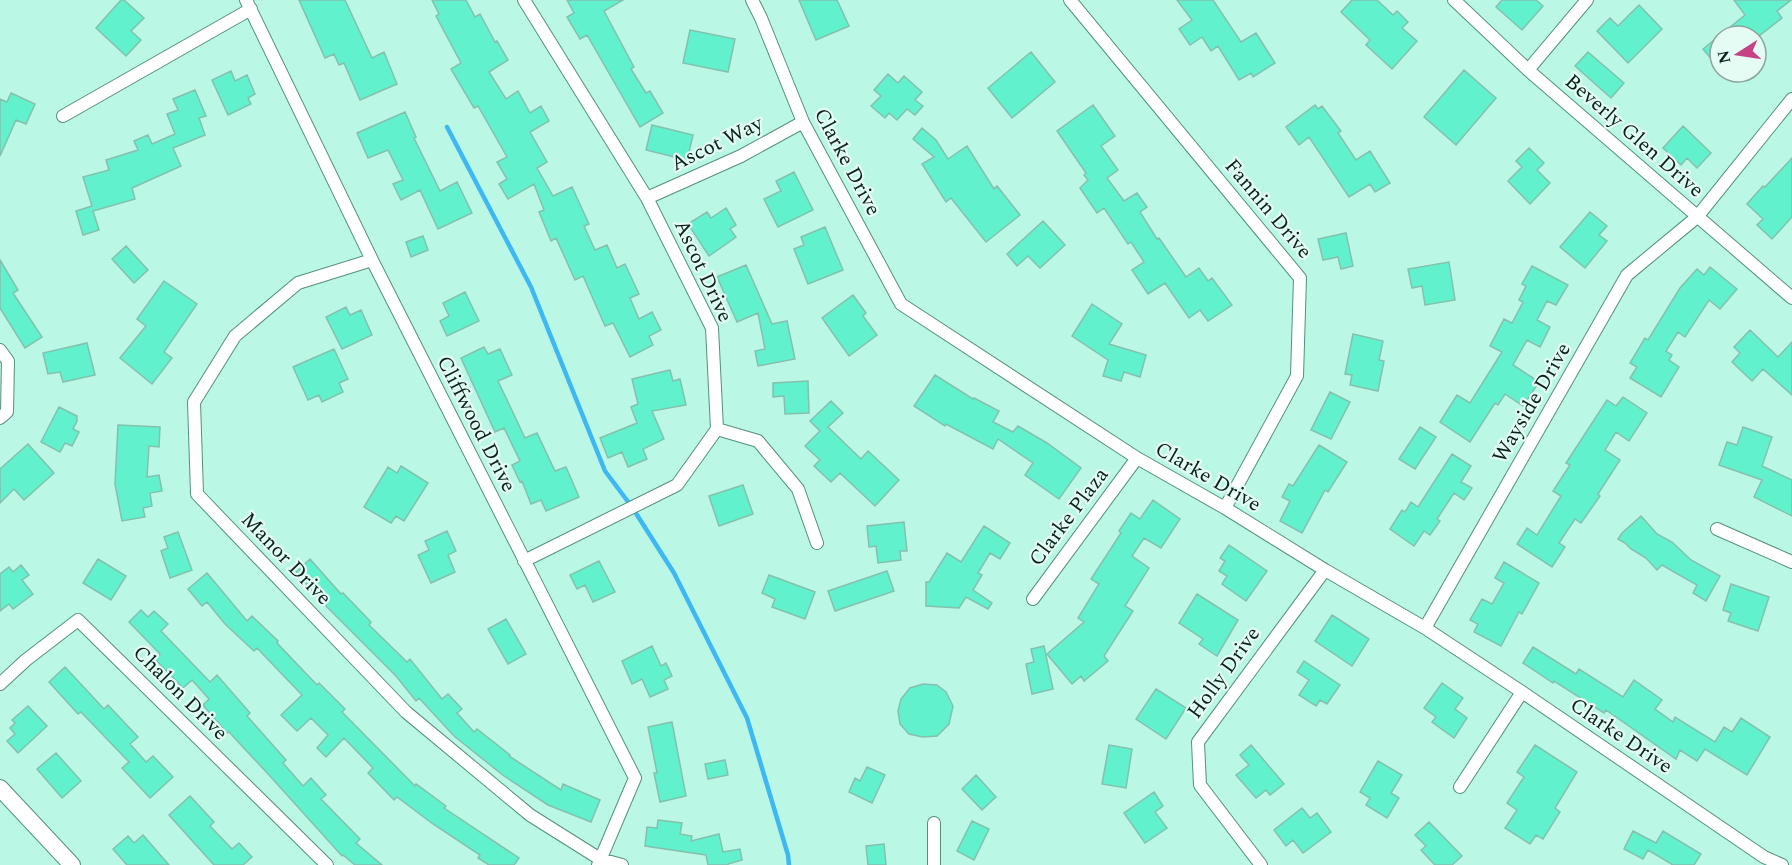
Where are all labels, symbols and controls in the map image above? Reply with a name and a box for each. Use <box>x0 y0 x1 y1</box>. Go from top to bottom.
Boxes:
north arrow <box>1708 24 1768 84</box>
text: N <box>1711 48 1737 66</box>
street label: Beverly Glen Drive <box>1557 66 1711 206</box>
street label: Clarke Drive <box>805 102 889 222</box>
street label: Ascot Way <box>665 107 769 180</box>
street label: Fannin Drive <box>1216 152 1320 266</box>
street label: Ascot Drive <box>665 214 741 328</box>
street label: Wayside Drive <box>1484 337 1580 469</box>
street label: Cliffwood Drive <box>428 350 524 498</box>
street label: Clarke Drive <box>1149 434 1267 520</box>
street label: Clarke Plaza <box>1021 460 1117 573</box>
street label: Manor Drive <box>233 505 339 613</box>
street label: Holly Drive <box>1179 620 1269 726</box>
street label: Chalon Drive <box>125 638 235 748</box>
street label: Clarke Drive <box>1563 690 1679 782</box>

